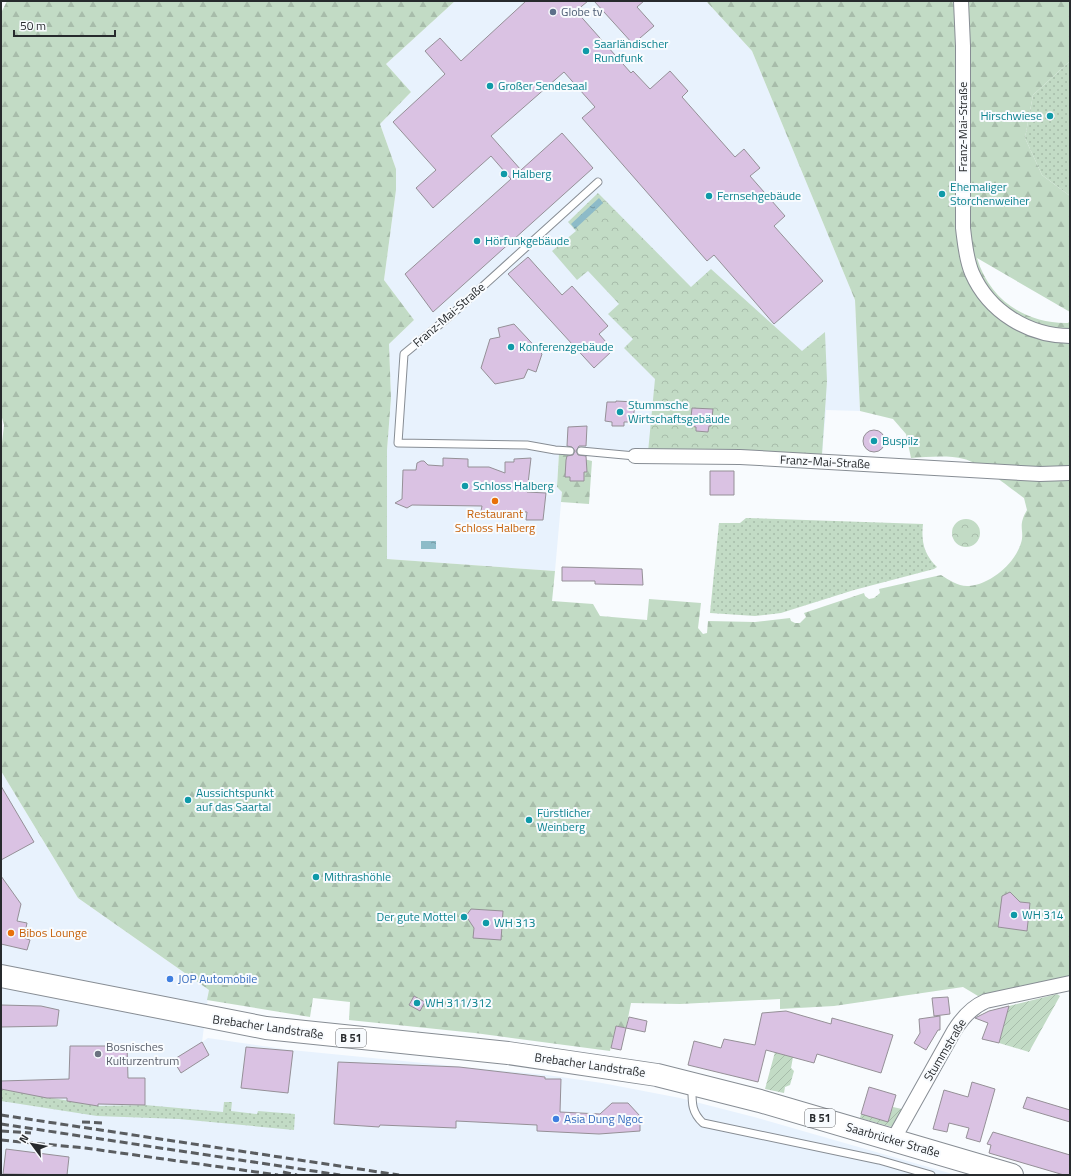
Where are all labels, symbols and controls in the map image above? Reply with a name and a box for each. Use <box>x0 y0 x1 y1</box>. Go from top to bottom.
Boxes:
place label: Globe tv <box>561 2 603 21</box>
marker: Globe tv <box>548 7 558 17</box>
scale bar <box>14 12 115 38</box>
text: 50 m <box>20 16 46 35</box>
place label: Saarländischer Rundfunk <box>594 34 668 67</box>
marker: Saarländischer Rundfunk <box>581 46 591 56</box>
place label: Großer Sendesaal <box>498 76 587 95</box>
marker: Großer Sendesaal <box>485 81 495 91</box>
street label: Franz-Mai-Straße <box>953 82 972 172</box>
place label: Hirschwiese <box>980 106 1042 125</box>
marker: Hirschwiese <box>1045 111 1055 121</box>
place label: Halberg <box>512 164 552 183</box>
marker: Halberg <box>499 169 509 179</box>
place label: Ehemaliger Storchenweiher <box>950 177 1030 210</box>
place label: Fernsehgebäude <box>717 186 801 205</box>
marker: Ehemaliger Storchenweiher <box>937 189 947 199</box>
marker: Fernsehgebäude <box>704 191 714 201</box>
place label: Hörfunkgebäude <box>485 231 569 250</box>
marker: Hörfunkgebäude <box>472 236 482 246</box>
street label: Franz-Mai-Straße <box>408 278 489 351</box>
place label: Konferenzgebäude <box>519 337 614 356</box>
marker: Konferenzgebäude <box>506 342 516 352</box>
place label: Stummsche Wirtschaftsgebäude <box>628 395 730 428</box>
marker: Stummsche Wirtschaftsgebäude <box>615 407 625 417</box>
place label: Buspilz <box>882 431 919 450</box>
marker: Buspilz <box>869 436 879 446</box>
street label: Franz-Mai-Straße <box>779 450 871 473</box>
place label: Schloss Halberg <box>473 476 554 495</box>
marker: Schloss Halberg <box>460 481 470 491</box>
marker: Restaurant Schloss Halberg <box>490 496 500 506</box>
place label: Restaurant Schloss Halberg <box>455 504 535 537</box>
place label: Aussichtspunkt auf das Saartal <box>196 783 275 816</box>
marker: Aussichtspunkt auf das Saartal <box>183 795 193 805</box>
place label: Fürstlicher Weinberg <box>537 803 591 836</box>
marker: Fürstlicher Weinberg <box>524 815 534 825</box>
place label: Mithrashöhle <box>324 867 391 886</box>
marker: Mithrashöhle <box>311 872 321 882</box>
place label: WH 314 <box>1022 905 1064 924</box>
place label: Der gute Mottel <box>376 907 456 926</box>
marker: WH 314 <box>1009 910 1019 920</box>
marker: Der gute Mottel <box>459 912 469 922</box>
place label: WH 313 <box>494 913 536 932</box>
marker: WH 313 <box>481 918 491 928</box>
place label: Bibos Lounge <box>19 923 87 942</box>
marker: Bibos Lounge <box>6 928 16 938</box>
place label: JOP Automobile <box>178 969 257 988</box>
marker: JOP Automobile <box>165 974 175 984</box>
place label: WH 311/312 <box>425 993 492 1012</box>
marker: WH 311/312 <box>412 998 422 1008</box>
street label: Brebacher Landstraße <box>211 1009 325 1044</box>
street label: Stummstraße <box>918 1015 971 1085</box>
road number: B 51 <box>336 1029 366 1047</box>
place label: Bosnisches Kulturzentrum <box>106 1037 179 1070</box>
street label: Brebacher Landstraße <box>533 1047 647 1082</box>
marker: Bosnisches Kulturzentrum <box>93 1049 103 1059</box>
place label: Asia Dung Ngoc <box>564 1109 643 1128</box>
road number: B 51 <box>805 1109 835 1127</box>
marker: Asia Dung Ngoc <box>551 1114 561 1124</box>
street label: Saarbrücker Straße <box>844 1117 942 1162</box>
north arrow <box>12 1124 52 1164</box>
text: N <box>15 1131 32 1146</box>

